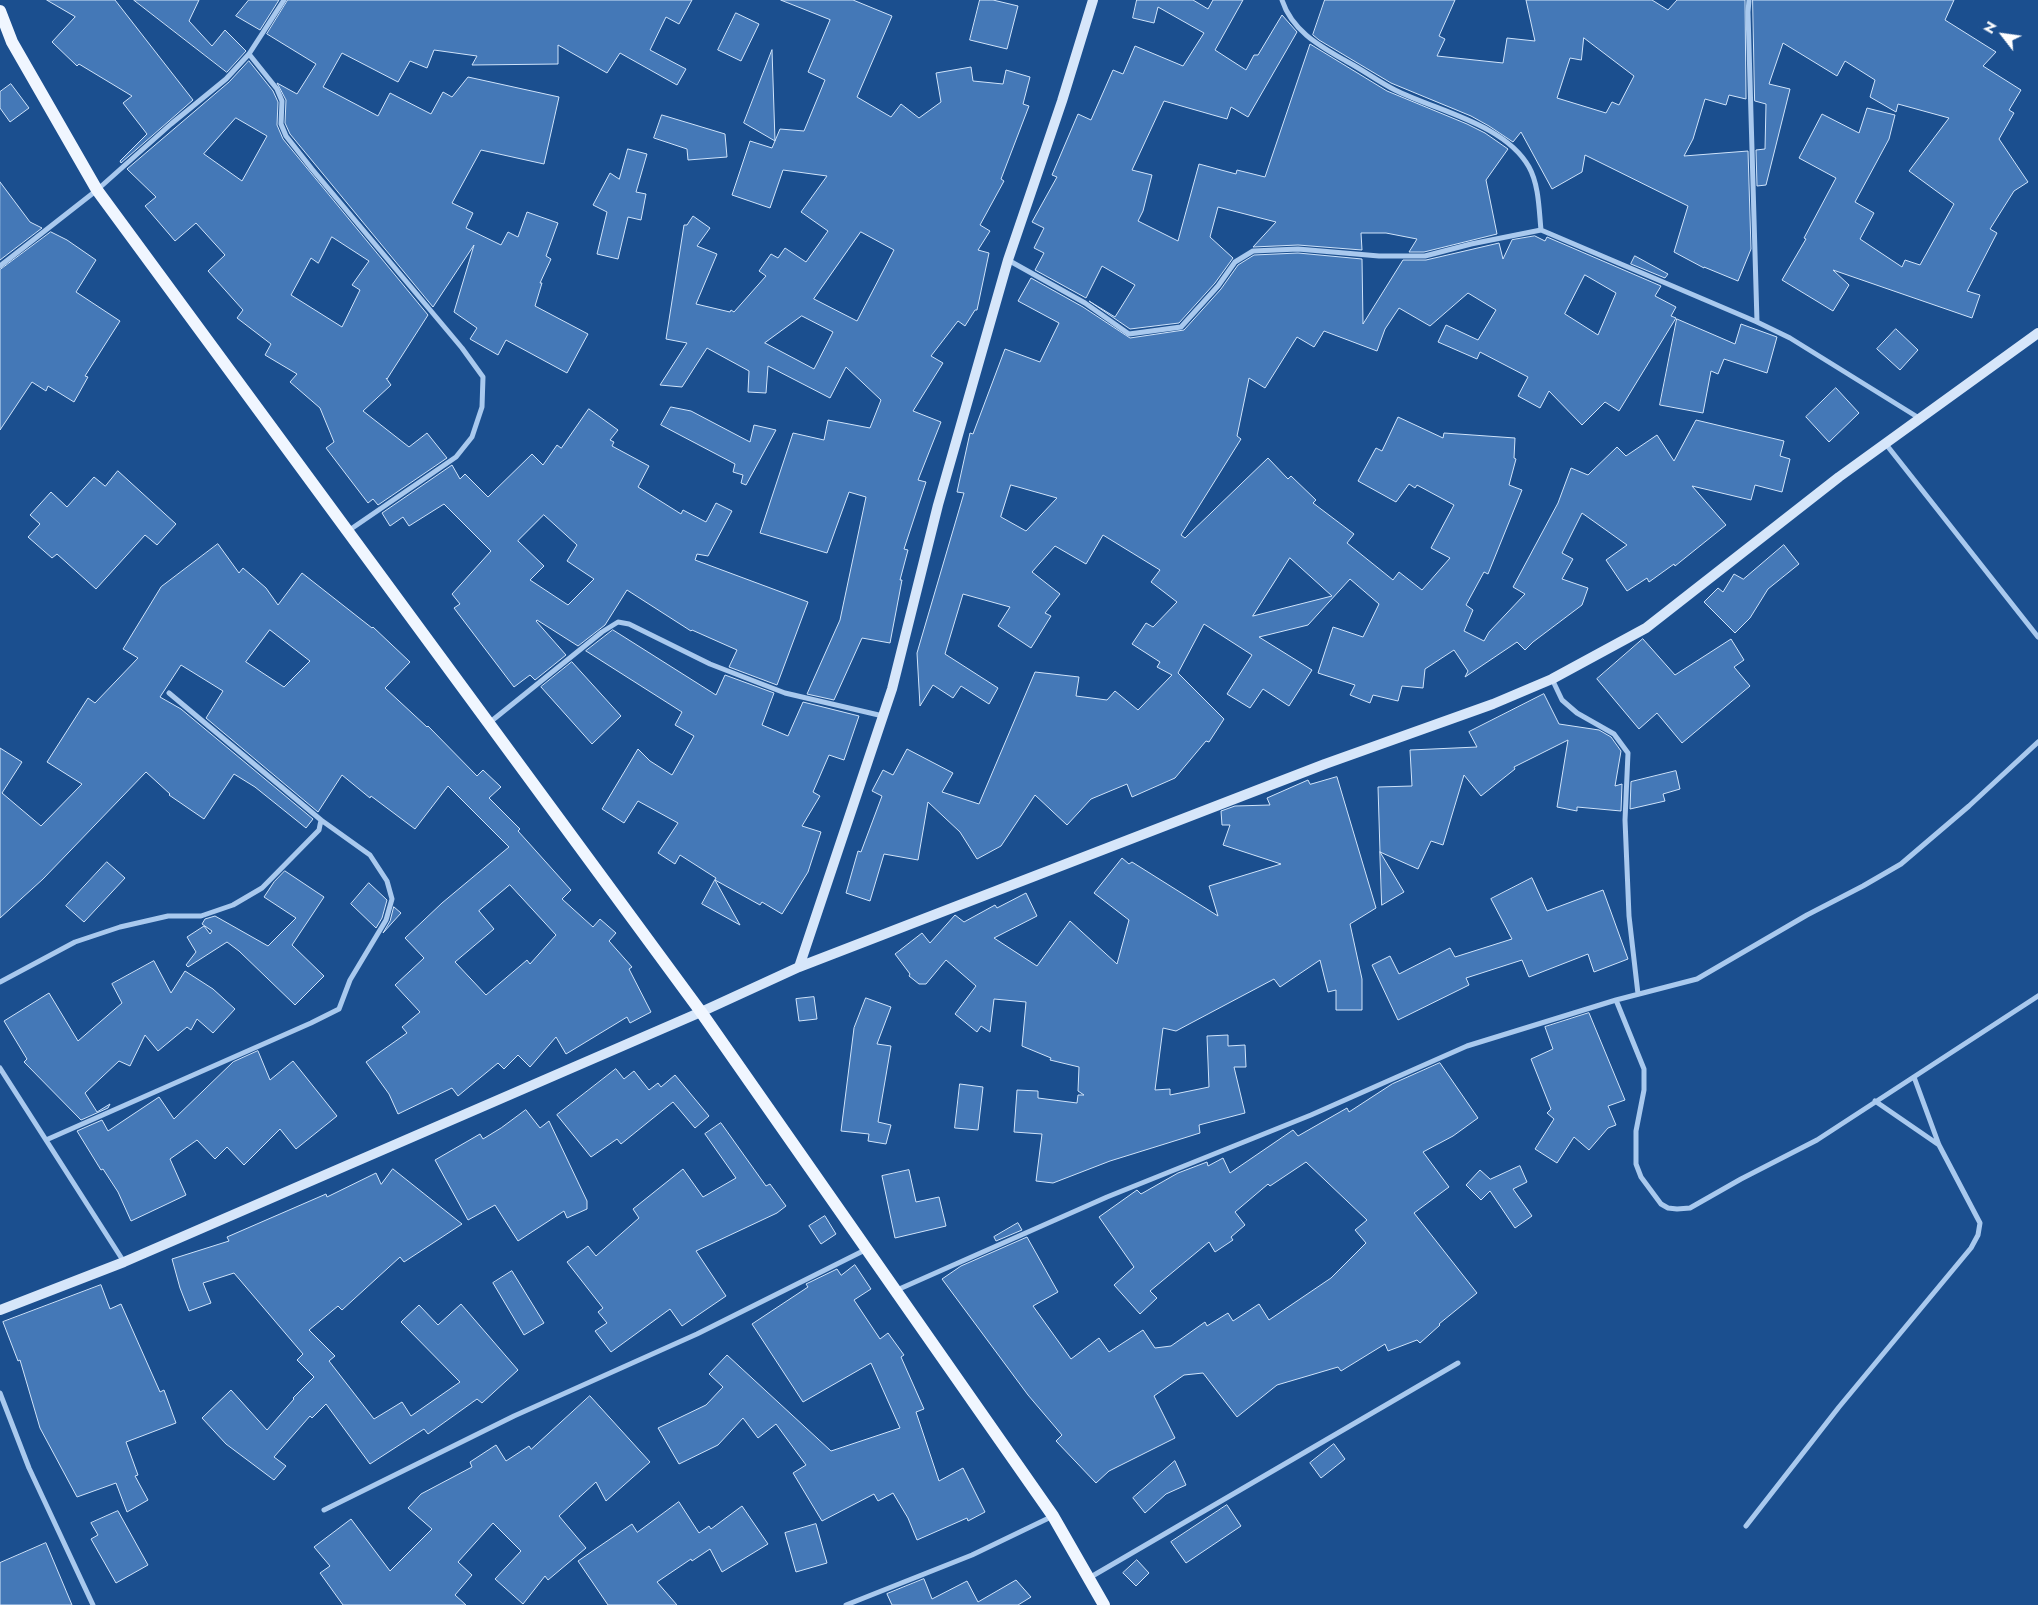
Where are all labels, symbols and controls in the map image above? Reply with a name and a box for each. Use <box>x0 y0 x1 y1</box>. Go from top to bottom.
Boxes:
north arrow <box>1978 10 2028 60</box>
text: N <box>1979 18 2001 37</box>

